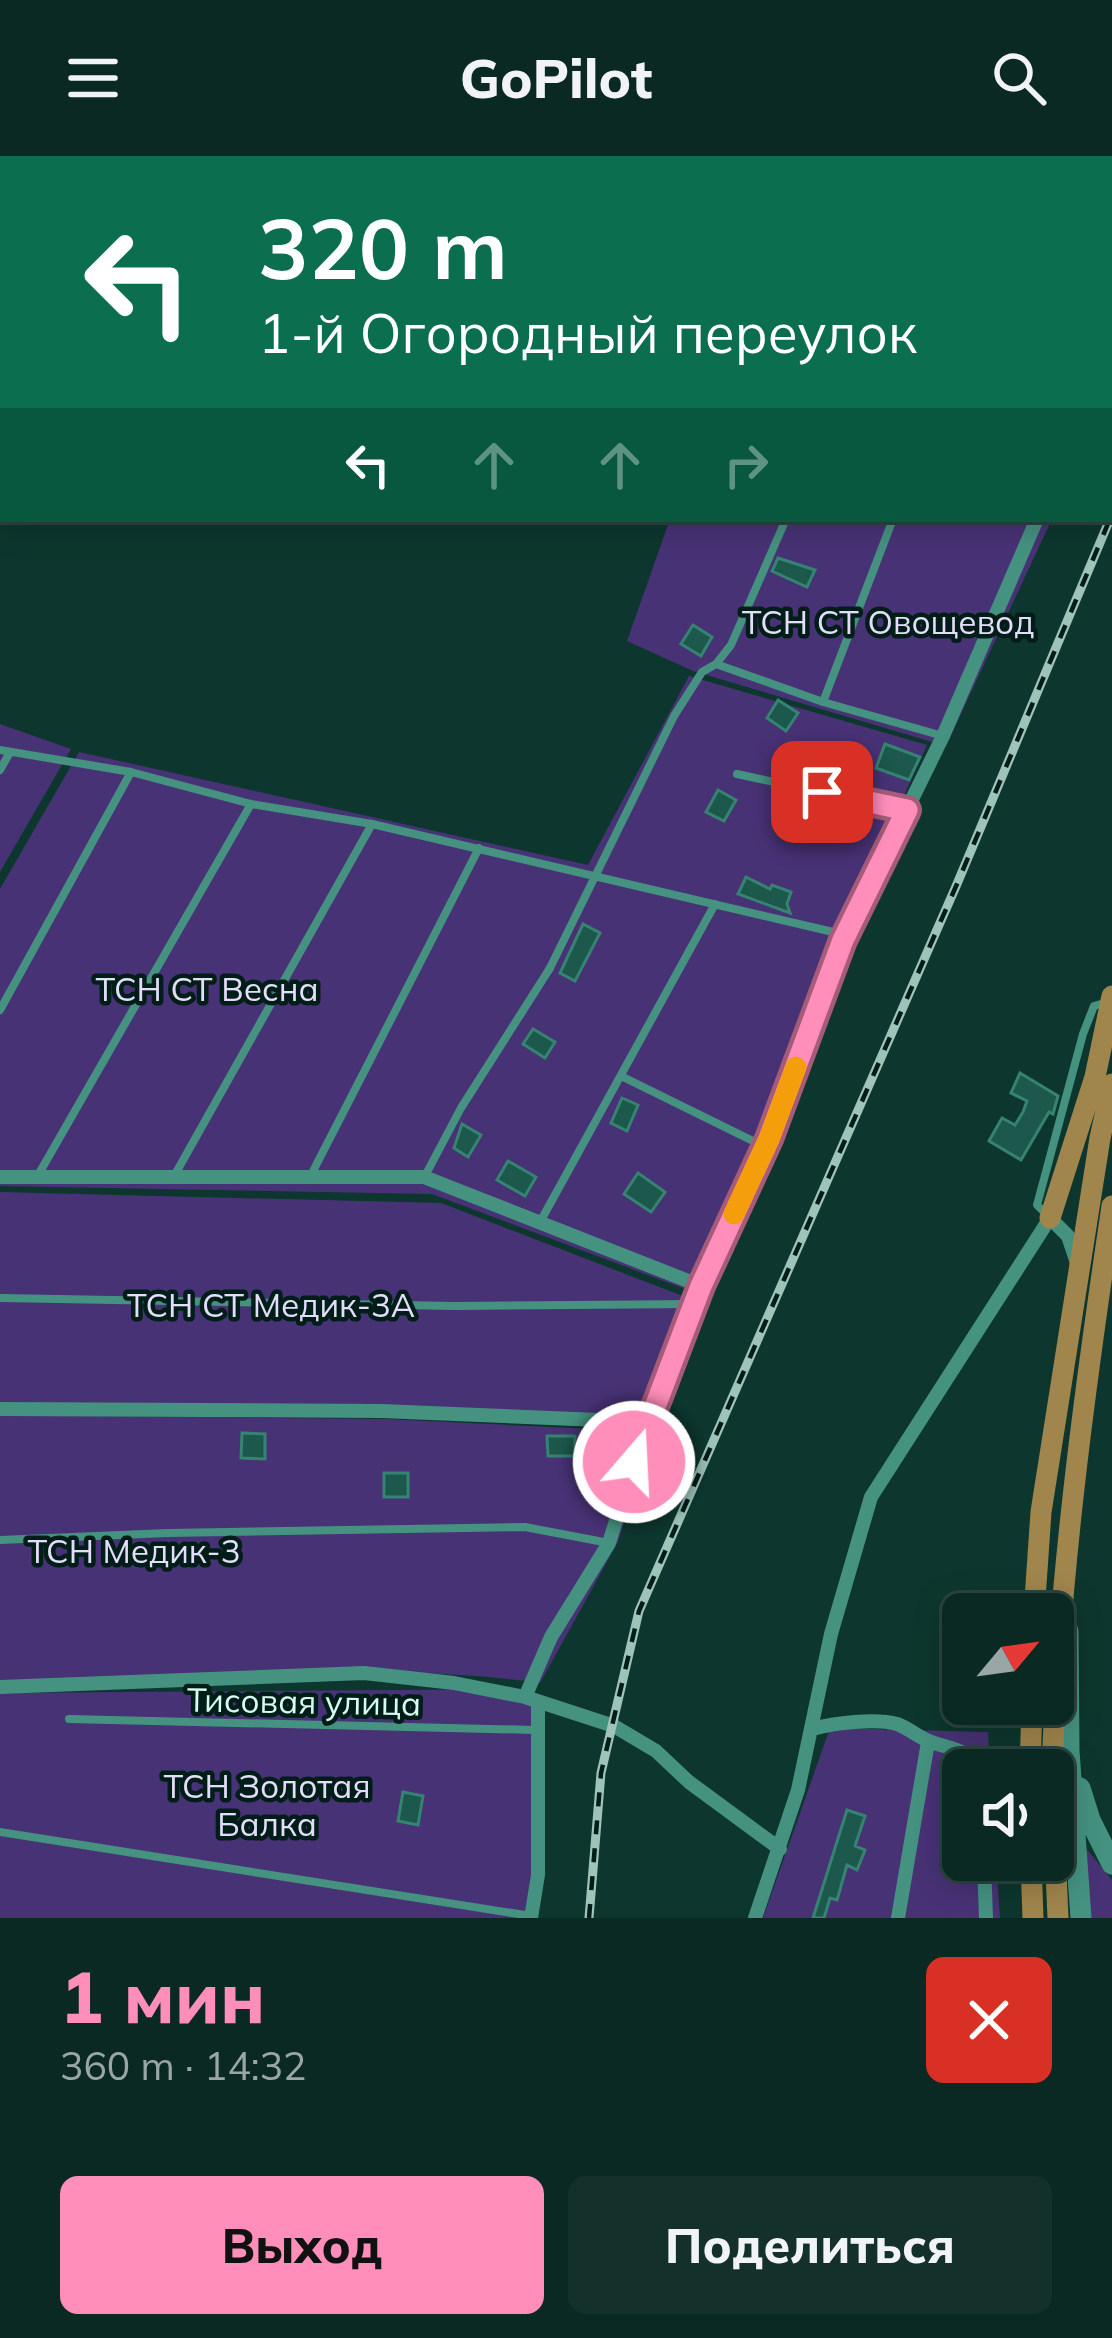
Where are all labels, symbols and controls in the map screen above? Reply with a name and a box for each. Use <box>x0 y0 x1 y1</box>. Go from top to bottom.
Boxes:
text: GoPilot <box>460 44 652 112</box>
icon: menu <box>60 45 126 111</box>
icon: search <box>986 45 1052 111</box>
text: 320 m <box>258 195 508 300</box>
icon: left <box>60 204 216 360</box>
text: 1-й Огородный переулок <box>258 299 917 367</box>
icon: left <box>335 432 401 498</box>
icon: ahead <box>461 432 527 498</box>
icon: ahead <box>587 432 653 498</box>
icon: right <box>713 432 779 498</box>
park label: ТСН СТ Овощевод <box>742 601 1034 642</box>
pin <box>771 741 873 843</box>
icon: arrive <box>789 759 855 825</box>
park label: ТСН СТ Весна <box>95 968 319 1009</box>
park label: ТСН СТ Медик-3А <box>127 1284 415 1325</box>
position arrow <box>571 1399 697 1525</box>
park label: ТСН Медик-3 <box>28 1530 241 1571</box>
north arrow <box>942 1593 1074 1725</box>
map controls <box>942 1593 1074 1881</box>
street label: Тисовая улица <box>186 1678 422 1724</box>
button: sound <box>942 1749 1074 1881</box>
park label: ТСН Золотая Балка <box>163 1765 371 1844</box>
text: 1 мин <box>60 1951 265 2041</box>
button: close <box>926 1957 1052 2083</box>
text: 360 m · 14:32 <box>60 2041 306 2090</box>
button: Выход <box>60 2176 544 2314</box>
button: Поделиться <box>568 2176 1052 2314</box>

